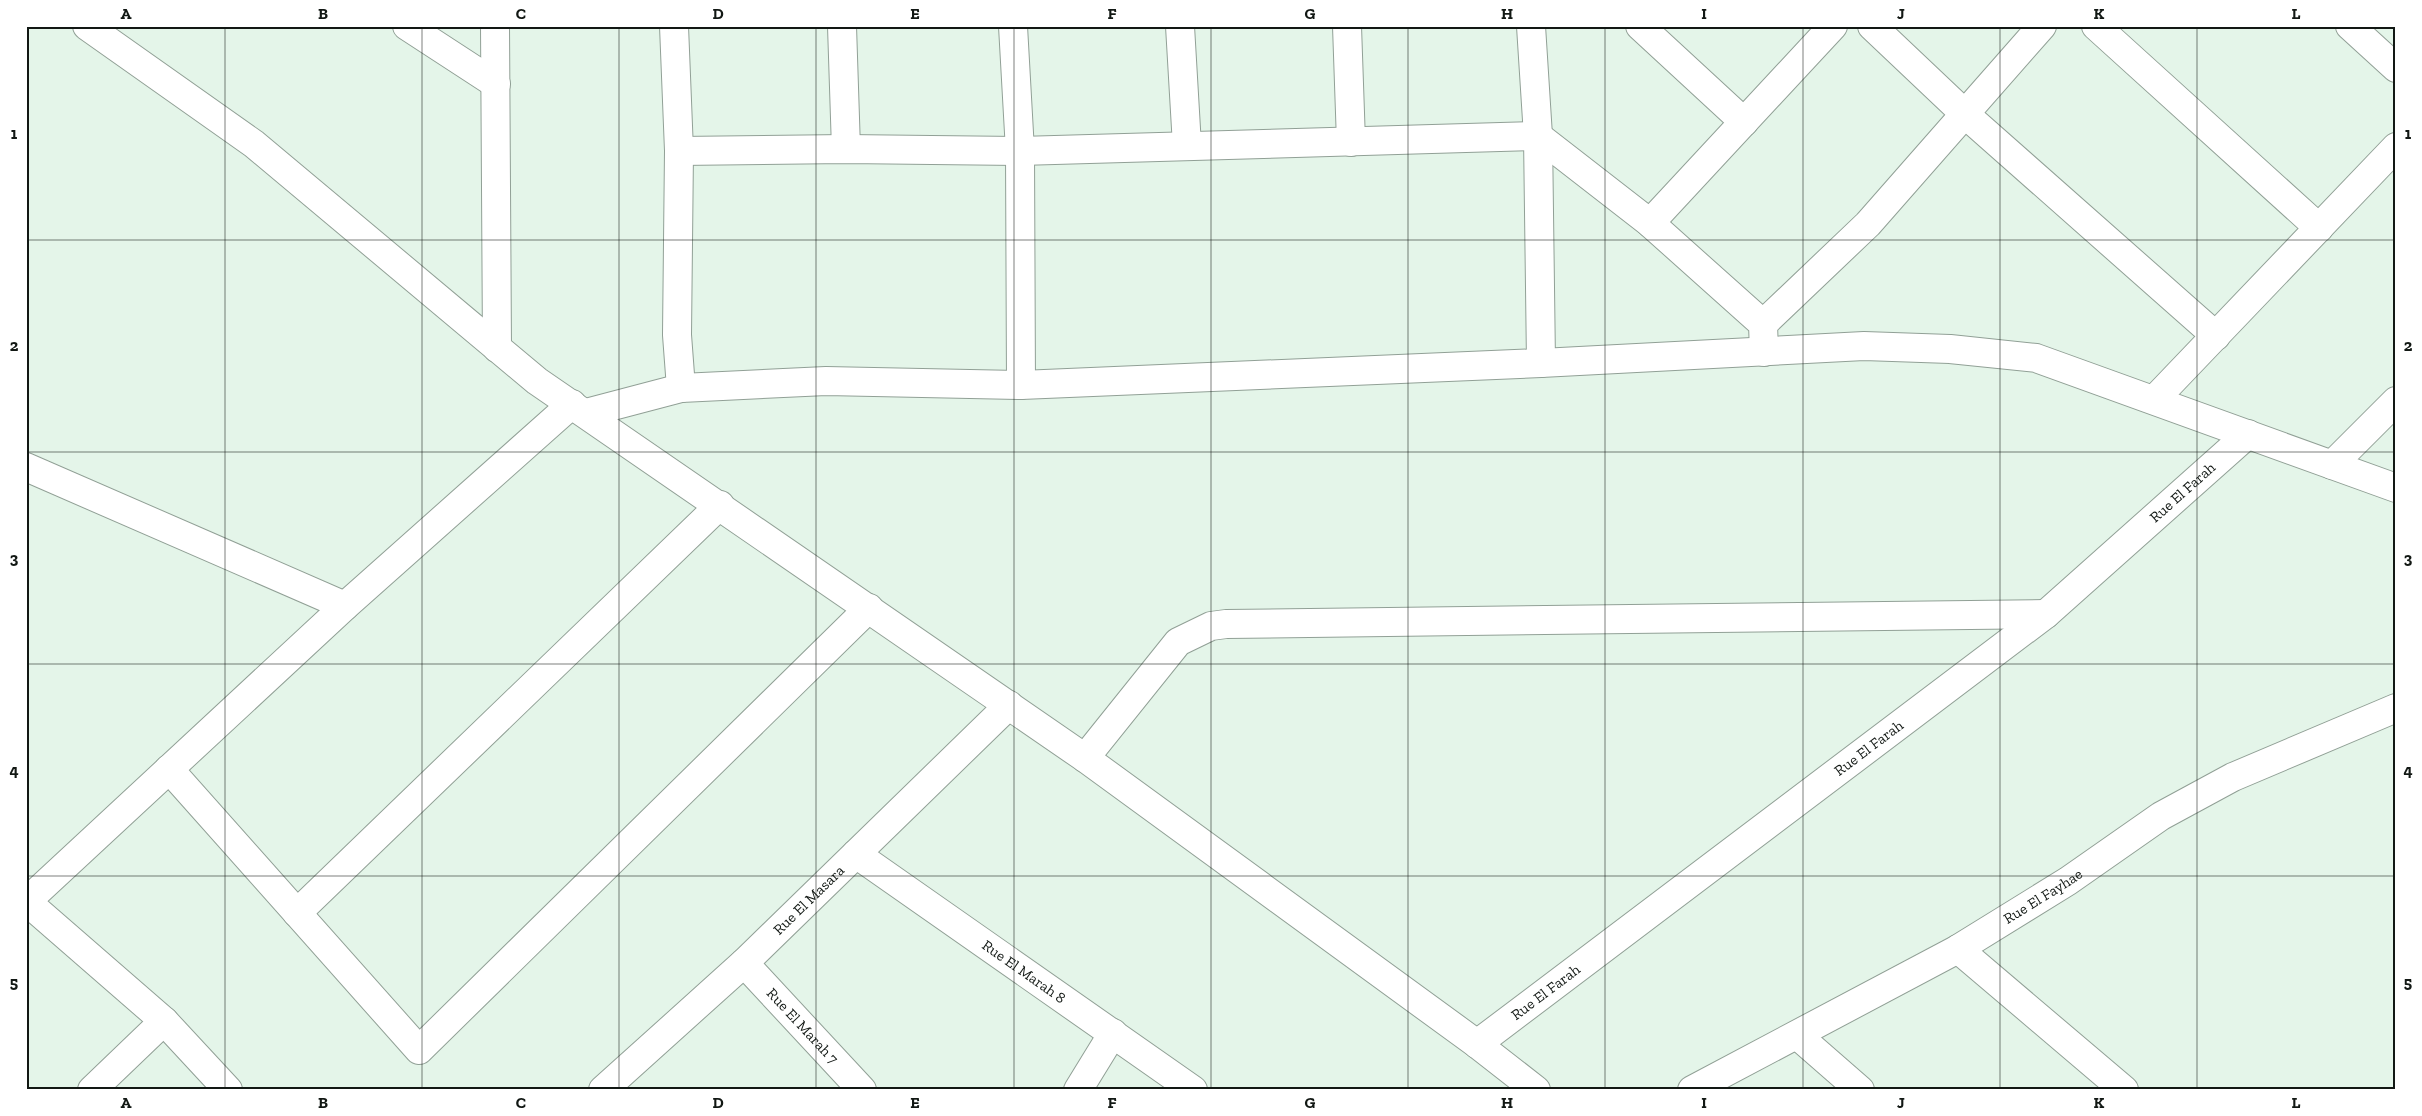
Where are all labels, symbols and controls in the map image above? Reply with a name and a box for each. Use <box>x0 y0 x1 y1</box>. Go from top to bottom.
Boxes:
text: A <box>121 4 132 23</box>
text: B <box>318 4 328 23</box>
text: C <box>516 4 526 23</box>
text: D <box>712 4 724 23</box>
text: E <box>910 4 920 23</box>
text: F <box>1107 4 1117 23</box>
text: G <box>1305 4 1316 23</box>
text: H <box>1501 4 1513 23</box>
text: I <box>1701 4 1707 23</box>
text: J <box>1897 4 1905 23</box>
text: K <box>2094 4 2105 23</box>
text: L <box>2292 4 2301 23</box>
text: 1 <box>11 124 18 143</box>
text: 1 <box>2405 124 2412 143</box>
text: 2 <box>10 336 19 355</box>
text: 2 <box>2404 336 2413 355</box>
street label: Rue El Farah <box>2146 458 2219 526</box>
text: 3 <box>10 549 19 568</box>
text: 3 <box>2404 549 2413 568</box>
street label: Rue El Farah <box>1831 716 1907 780</box>
text: 4 <box>9 761 19 780</box>
text: 4 <box>2403 761 2413 780</box>
street label: Rue El Masara <box>769 861 848 939</box>
street label: Rue El Fayhae <box>2000 865 2086 928</box>
street label: Rue El Marah 8 <box>979 936 1069 1007</box>
street label: Rue El Farah <box>1508 960 1584 1024</box>
text: 5 <box>10 973 18 992</box>
text: 5 <box>2404 973 2412 992</box>
street label: Rue El Marah 7 <box>763 984 842 1068</box>
text: A <box>121 1093 132 1112</box>
text: B <box>318 1093 328 1112</box>
text: C <box>516 1093 526 1112</box>
text: D <box>712 1093 724 1112</box>
text: E <box>910 1093 920 1112</box>
text: F <box>1107 1093 1117 1112</box>
text: G <box>1305 1093 1316 1112</box>
text: H <box>1501 1093 1513 1112</box>
text: I <box>1701 1093 1707 1112</box>
text: J <box>1897 1093 1905 1112</box>
text: K <box>2094 1093 2105 1112</box>
text: L <box>2292 1093 2301 1112</box>

